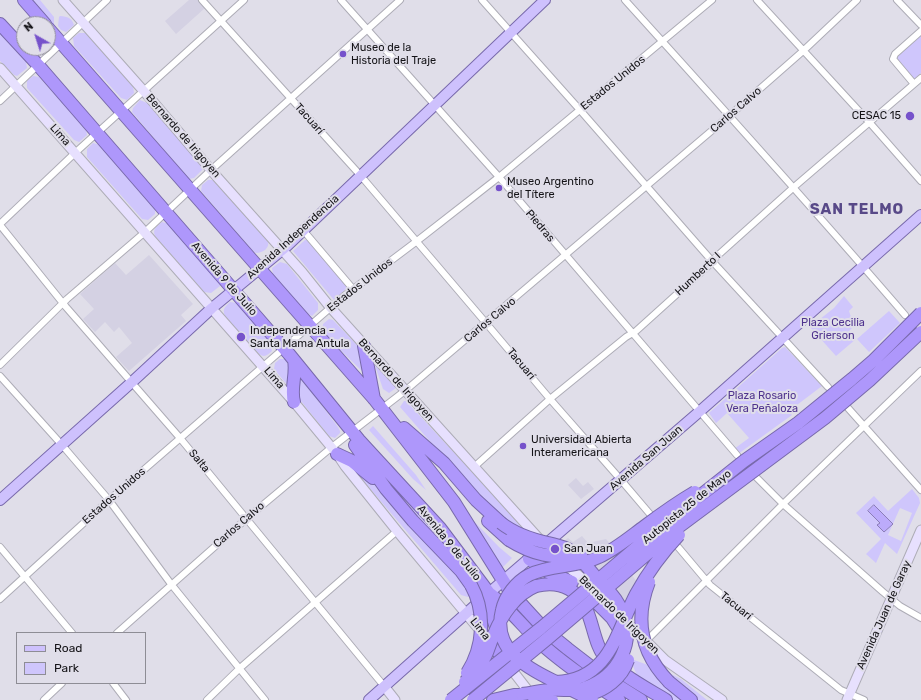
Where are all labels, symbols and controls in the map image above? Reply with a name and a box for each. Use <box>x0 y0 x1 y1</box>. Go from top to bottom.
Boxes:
north arrow <box>16 16 56 56</box>
text: N <box>22 20 36 35</box>
place label: Museo de la Historia del Traje <box>351 41 436 67</box>
marker: Museo de la Historia del Traje <box>338 49 348 59</box>
street label: Estados Unidos <box>578 53 648 113</box>
street label: Carlos Calvo <box>708 84 764 136</box>
street label: Bernardo de Irigoyen <box>143 91 223 181</box>
street label: Tacuarí <box>292 101 326 137</box>
place label: CESAC 15 <box>852 109 901 123</box>
marker: CESAC 15 <box>904 110 916 122</box>
street label: Lima <box>47 121 73 149</box>
place label: Museo Argentino del Títere <box>507 175 594 201</box>
marker: Museo Argentino del Títere <box>494 183 504 193</box>
street label: Avenida Independencia <box>244 192 342 282</box>
district label: SAN TELMO <box>810 201 904 219</box>
street label: Piedras <box>523 207 557 245</box>
street label: Avenida 9 de Julio <box>188 239 260 319</box>
street label: Humberto I <box>672 250 724 298</box>
street label: Estados Unidos <box>325 255 395 315</box>
street label: Carlos Calvo <box>462 295 518 345</box>
park label: Plaza Cecilia Grierson <box>801 316 865 342</box>
place label: Independencia - Santa Mama Antula <box>250 324 350 350</box>
marker: Independencia - Santa Mama Antula <box>235 331 247 343</box>
street label: Bernardo de Irigoyen <box>355 336 437 424</box>
street label: Tacuarí <box>504 346 538 382</box>
street label: Lima <box>261 364 287 392</box>
park label: Plaza Rosario Vera Peñaloza <box>726 389 798 415</box>
street label: Avenida San Juan <box>607 423 685 493</box>
place label: Universidad Abierta Interamericana <box>531 433 632 459</box>
marker: Universidad Abierta Interamericana <box>518 441 528 451</box>
street label: Salta <box>186 447 212 475</box>
street label: Estados Unidos <box>80 465 148 527</box>
street label: Autopista 25 de Mayo <box>640 467 734 547</box>
street label: Carlos Calvo <box>211 499 267 551</box>
street label: Avenida 9 de Julio <box>414 503 484 583</box>
place label: San Juan <box>564 542 613 556</box>
marker: San Juan <box>549 543 561 555</box>
street label: Avenida Juan de Garay <box>854 559 914 671</box>
street label: Bernardo de Irigoyen <box>576 573 662 657</box>
street label: Tacuarí <box>717 589 755 623</box>
street label: Lima <box>467 615 493 643</box>
legend <box>16 632 146 684</box>
text: Road <box>54 641 82 655</box>
text: Park <box>54 661 79 675</box>

